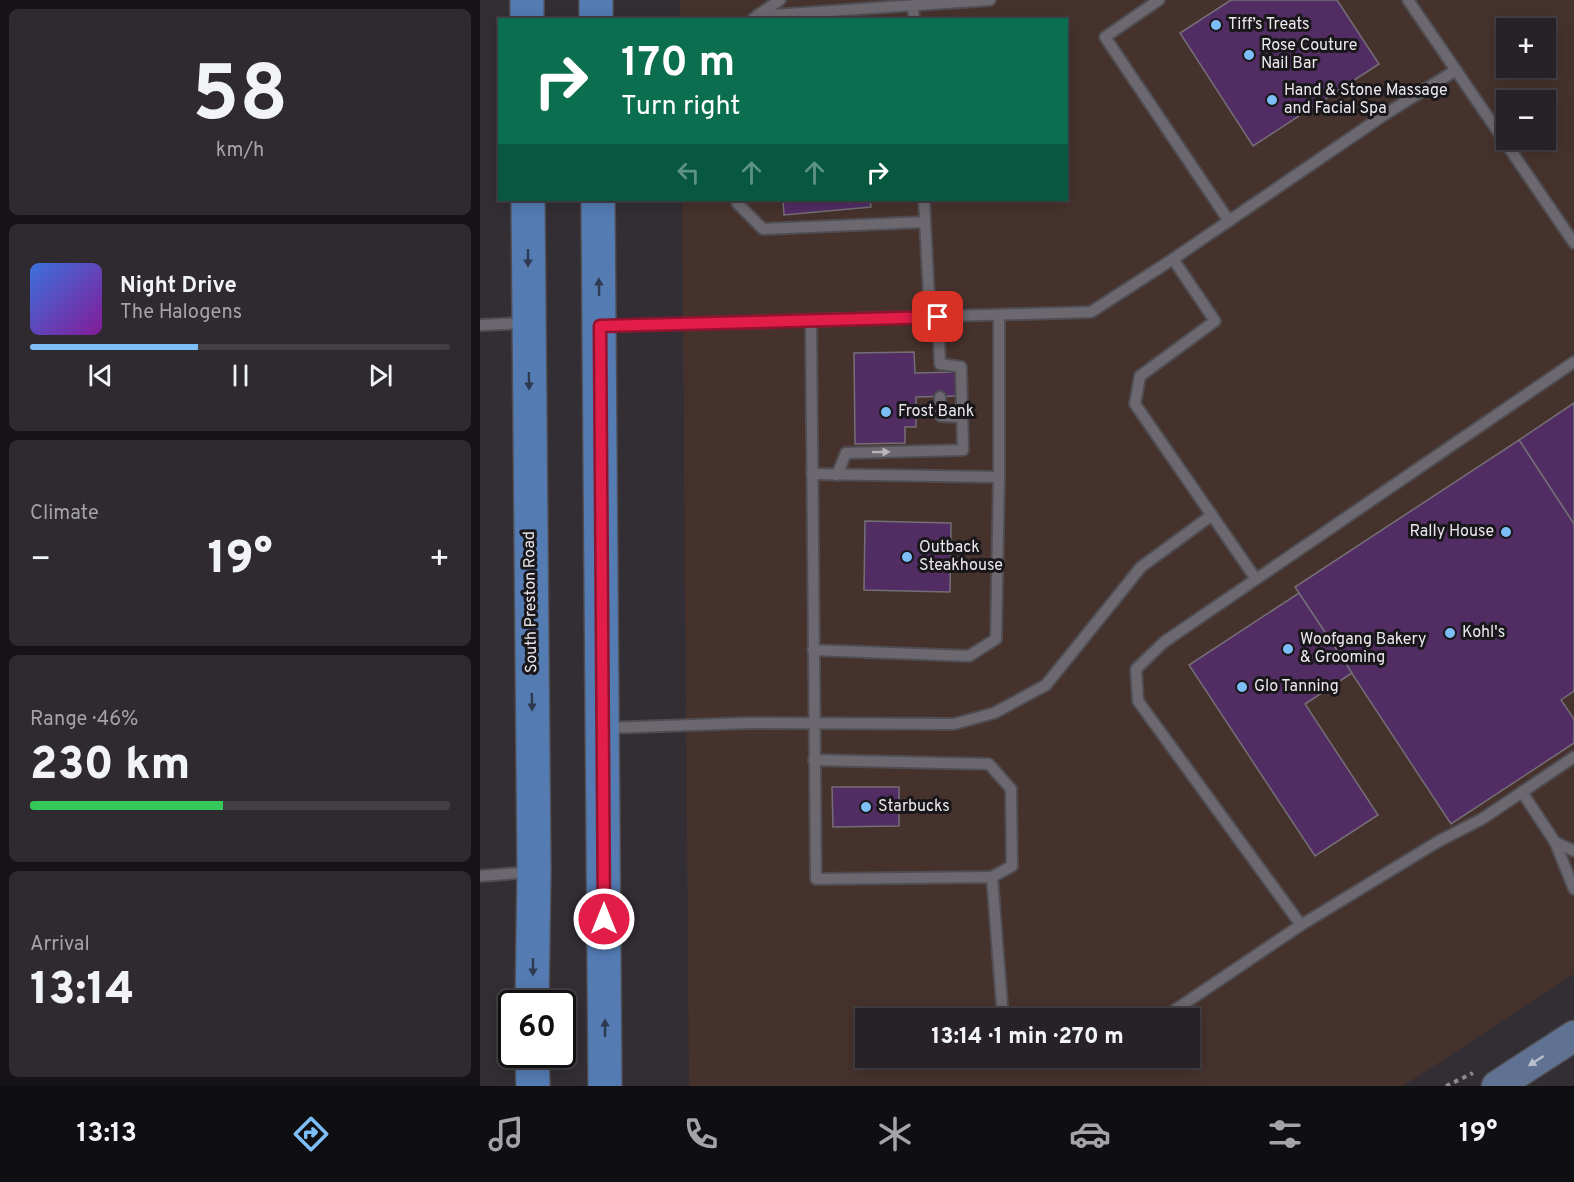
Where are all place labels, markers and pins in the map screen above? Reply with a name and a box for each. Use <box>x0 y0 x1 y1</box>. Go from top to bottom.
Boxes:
place label: Tiff’s Treats <box>1228 15 1310 35</box>
marker: Tiff’s Treats <box>1209 18 1223 32</box>
place label: Rose Couture Nail Bar <box>1261 36 1357 74</box>
marker: Rose Couture Nail Bar <box>1242 48 1256 62</box>
place label: Hand & Stone Massage and Facial Spa <box>1284 81 1448 119</box>
marker: Hand & Stone Massage and Facial Spa <box>1265 93 1279 107</box>
pin <box>912 291 963 342</box>
place label: Frost Bank <box>898 402 974 422</box>
marker: Frost Bank <box>879 405 893 419</box>
place label: Rally House <box>1409 522 1494 542</box>
marker: Rally House <box>1499 525 1513 539</box>
place label: Outback Steakhouse <box>919 538 1003 576</box>
marker: Outback Steakhouse <box>900 550 914 564</box>
place label: Kohl's <box>1462 623 1505 643</box>
marker: Kohl's <box>1443 626 1457 640</box>
place label: Woofgang Bakery & Grooming <box>1300 630 1426 668</box>
marker: Woofgang Bakery & Grooming <box>1281 642 1295 656</box>
place label: Glo Tanning <box>1254 677 1339 697</box>
marker: Glo Tanning <box>1235 680 1249 694</box>
place label: Starbucks <box>878 797 950 817</box>
marker: Starbucks <box>859 800 873 814</box>

